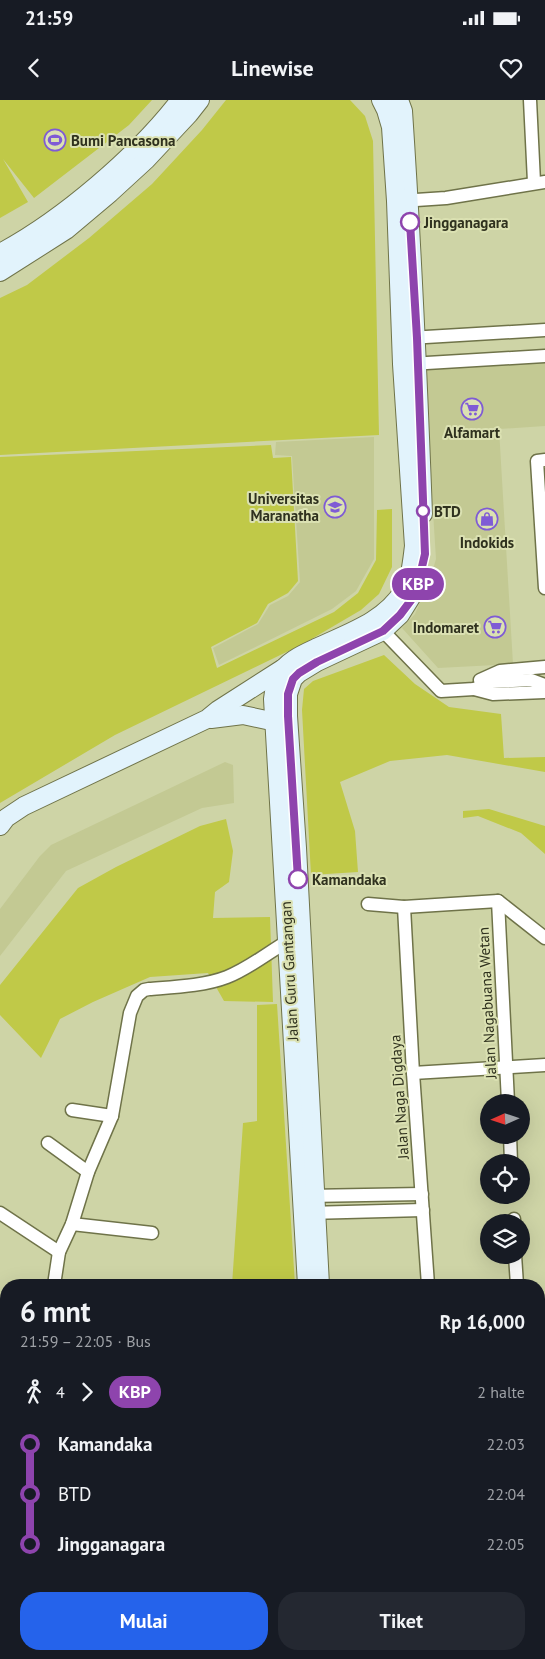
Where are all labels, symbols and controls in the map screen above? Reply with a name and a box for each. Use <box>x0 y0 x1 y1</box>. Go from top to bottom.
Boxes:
text: 21:59 <box>25 6 73 30</box>
icon: back <box>20 54 48 82</box>
text: Linewise <box>231 54 314 82</box>
icon: heart <box>497 54 525 82</box>
sports icon: Bumi Pancasona <box>43 128 67 152</box>
place label: Bumi Pancasona <box>71 131 176 150</box>
marker: Jingganagara <box>400 212 420 232</box>
place label: Jingganagara <box>423 213 509 232</box>
supermarket icon: Alfamart <box>460 397 484 421</box>
place label: Alfamart <box>444 423 501 442</box>
place label: Universitas Maranatha <box>248 489 319 525</box>
school or university icon: Universitas Maranatha <box>323 495 347 519</box>
place label: BTD <box>434 502 461 521</box>
marker: BTD <box>416 504 430 518</box>
shop icon: Indokids <box>475 507 499 531</box>
place label: Indokids <box>460 533 514 552</box>
line badge: KBP <box>389 568 447 600</box>
text: KBP <box>402 572 434 595</box>
supermarket icon: Indomaret <box>483 615 507 639</box>
place label: Indomaret <box>413 618 480 637</box>
marker: Kamandaka <box>288 869 308 889</box>
place label: Kamandaka <box>312 870 386 889</box>
street label: Jalan Guru Gantangan <box>276 901 302 1042</box>
street label: Jalan Nagabuana Wetan <box>474 927 501 1080</box>
street label: Jalan Naga Digdaya <box>385 1034 413 1161</box>
north arrow <box>480 1094 530 1144</box>
map controls <box>480 1094 530 1264</box>
button: locate <box>480 1154 530 1204</box>
button: layers <box>480 1214 530 1264</box>
text: 6 mnt <box>20 1293 91 1330</box>
text: Rp 16,000 <box>440 1310 525 1334</box>
text: 21:59 – 22:05 · Bus <box>20 1331 151 1351</box>
icon: walk <box>20 1378 48 1406</box>
icon: forward <box>73 1378 101 1406</box>
text: KBP <box>119 1380 151 1403</box>
text: 4 <box>56 1382 65 1402</box>
text: 2 halte <box>477 1382 525 1402</box>
text: Kamandaka <box>58 1432 152 1456</box>
text: 22:03 <box>487 1434 525 1454</box>
text: BTD <box>58 1482 92 1506</box>
text: 22:04 <box>487 1484 525 1504</box>
text: Jingganagara <box>58 1532 165 1556</box>
text: 22:05 <box>487 1534 525 1554</box>
button: Mulai <box>20 1592 268 1650</box>
button: Tiket <box>278 1592 525 1650</box>

